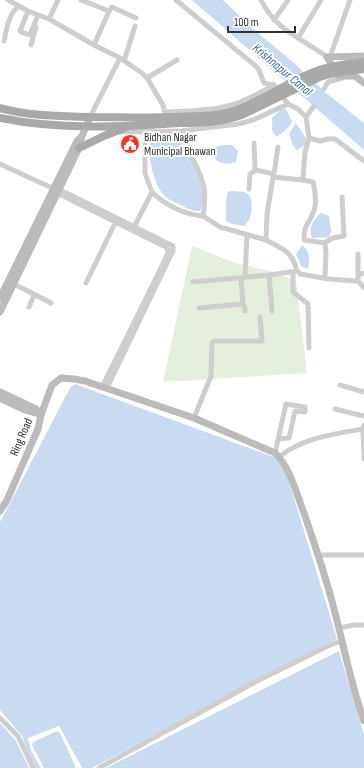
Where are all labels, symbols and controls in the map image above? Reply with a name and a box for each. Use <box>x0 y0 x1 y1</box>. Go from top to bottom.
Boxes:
scale bar <box>228 8 295 34</box>
text: 100 m <box>234 15 259 30</box>
water label: Krishnapur Canal <box>249 40 316 100</box>
place label: Bidhan Nagar Municipal Bhawan <box>144 130 216 159</box>
public building icon: Bidhan Nagar Municipal Bhawan <box>119 133 141 155</box>
street label: Ring Road <box>7 416 36 458</box>

